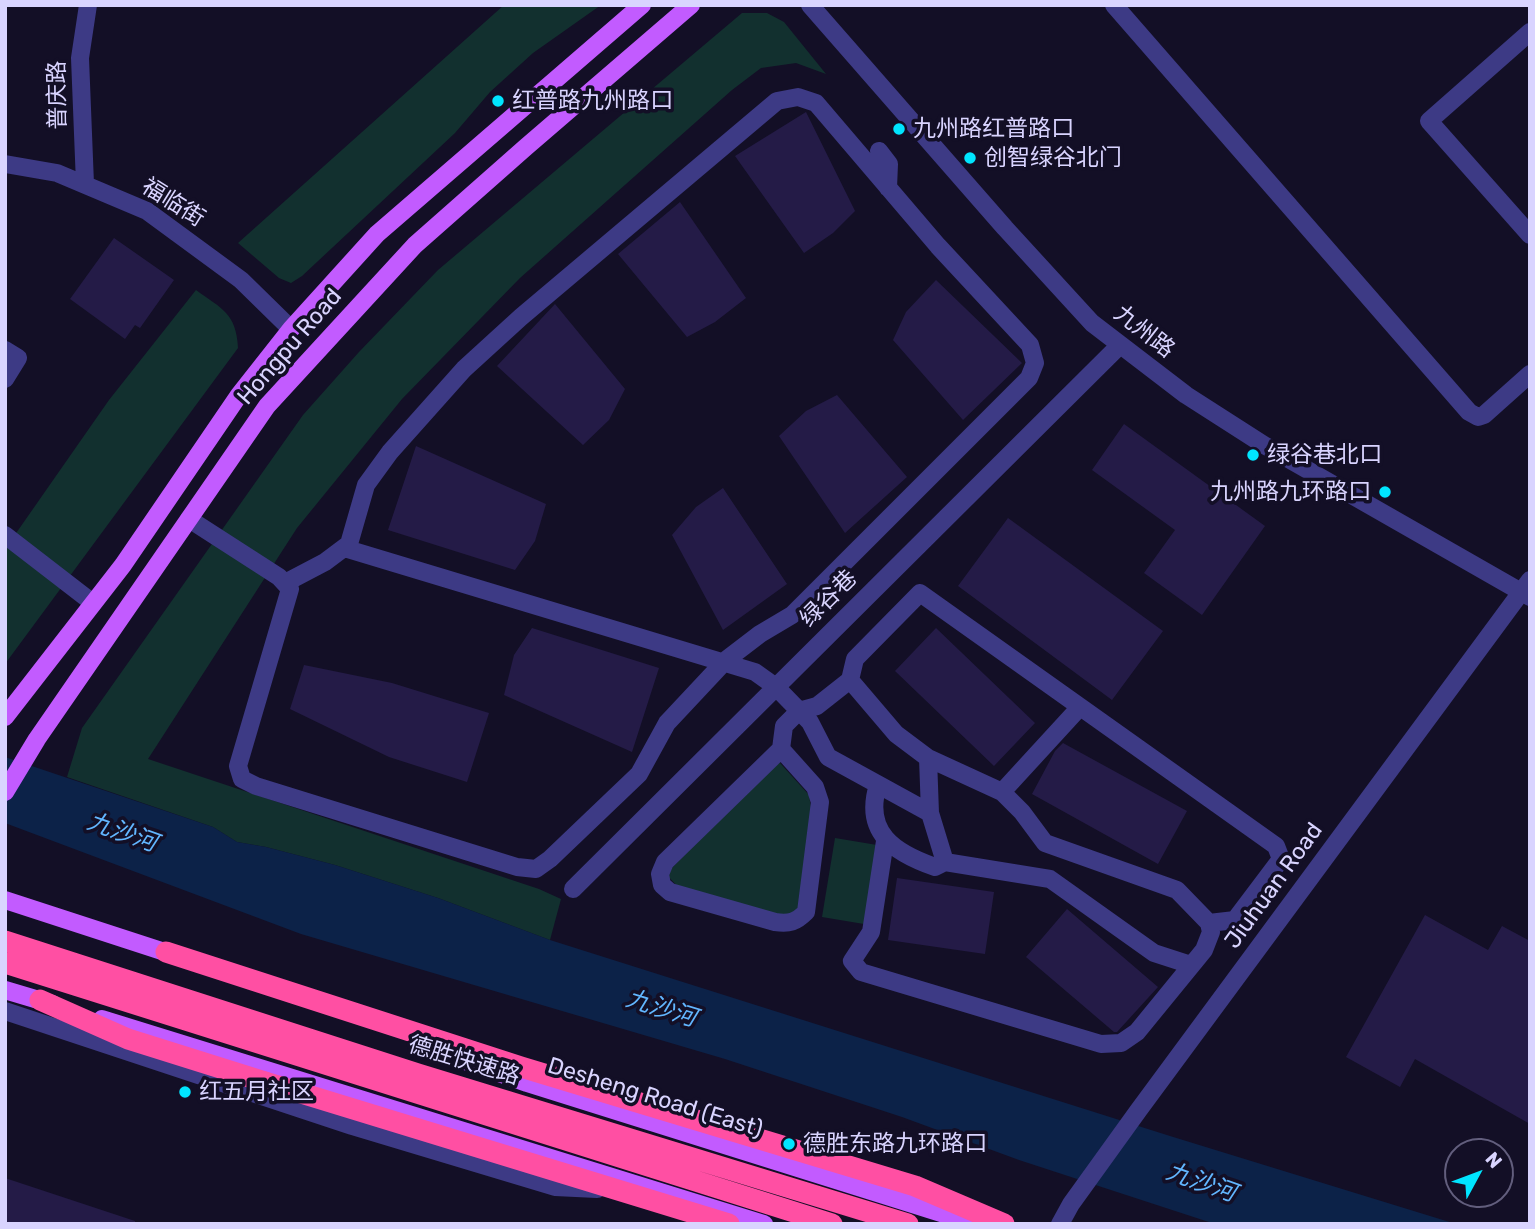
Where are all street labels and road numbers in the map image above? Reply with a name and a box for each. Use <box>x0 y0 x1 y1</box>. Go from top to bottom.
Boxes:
street label: 普庆路 <box>44 60 72 130</box>
street label: 福临街 <box>136 173 210 233</box>
street label: Hongpu Road <box>232 283 348 411</box>
street label: 九州路 <box>1108 300 1180 364</box>
street label: 绿谷巷 <box>795 565 863 633</box>
street label: Jiuhuan Road <box>1219 818 1329 954</box>
street label: 德胜快速路 <box>405 1031 523 1091</box>
street label: Desheng Road (East) <box>544 1052 766 1144</box>

